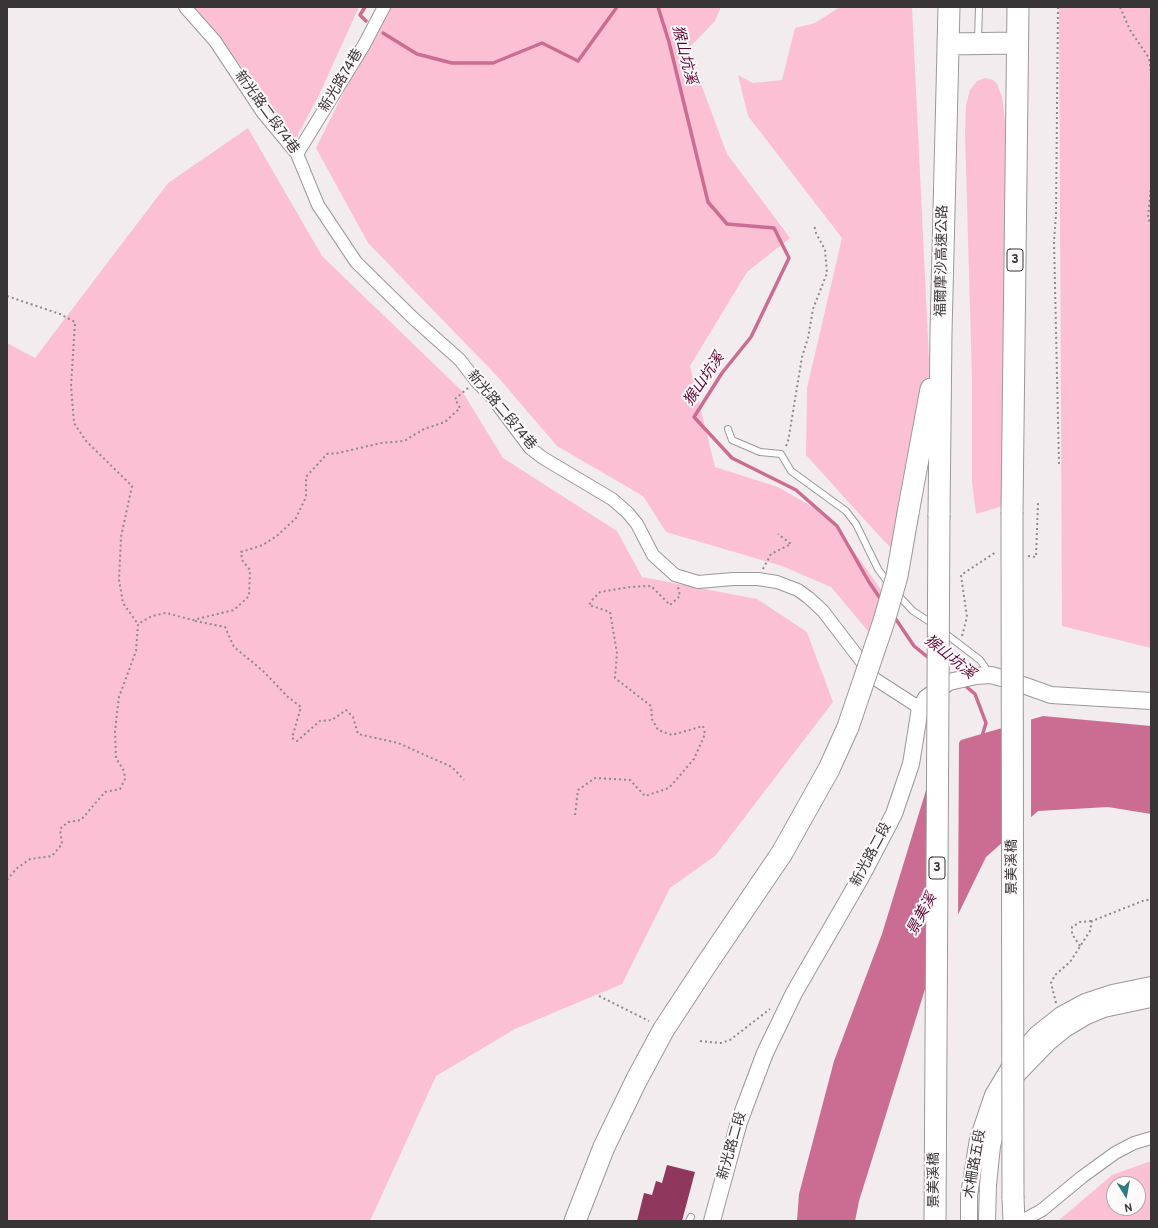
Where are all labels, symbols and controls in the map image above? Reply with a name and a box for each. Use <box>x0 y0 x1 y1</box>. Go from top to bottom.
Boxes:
water label: 猴山坑溪 <box>667 24 699 86</box>
street label: 新光路74巷 <box>317 46 367 116</box>
street label: 新光路二段74巷 <box>230 68 302 158</box>
street label: 福爾摩沙高速公路 <box>934 205 952 317</box>
road number: 3 <box>1007 249 1023 271</box>
water label: 猴山坑溪 <box>681 350 729 410</box>
street label: 新光路二段74巷 <box>463 368 539 454</box>
water label: 猴山坑溪 <box>920 632 978 684</box>
street label: 新光路二段 <box>848 820 896 890</box>
street label: 景美溪橋 <box>1005 839 1021 895</box>
road number: 3 <box>929 857 945 879</box>
water label: 景美溪 <box>904 891 942 939</box>
street label: 新光路二段 <box>715 1110 751 1182</box>
street label: 木柵路五段 <box>962 1128 990 1200</box>
street label: 景美溪橋 <box>927 1152 943 1208</box>
north arrow <box>1106 1176 1146 1216</box>
text: N <box>1123 1199 1133 1214</box>

